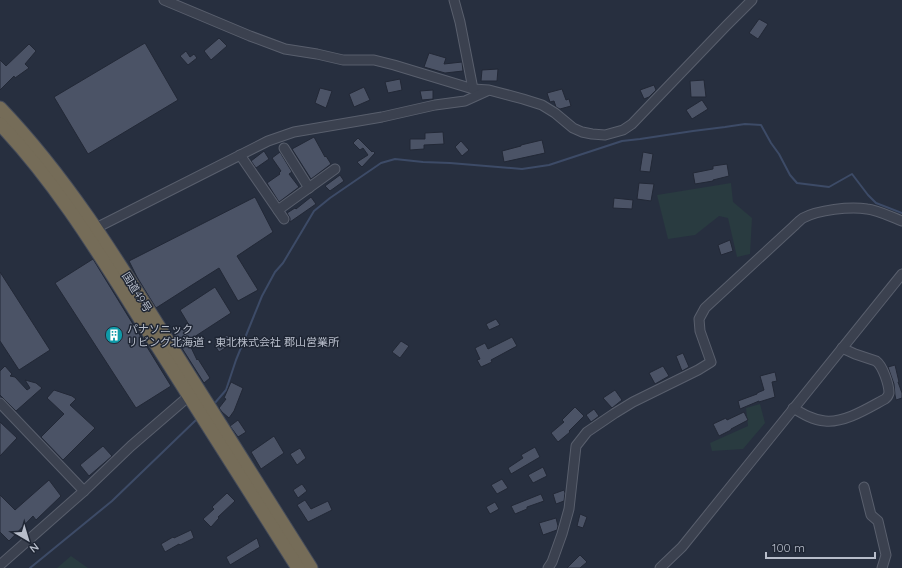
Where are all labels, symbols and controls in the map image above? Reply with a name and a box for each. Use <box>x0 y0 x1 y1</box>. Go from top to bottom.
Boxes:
street label: 国道49号 <box>119 269 155 315</box>
place label: パナソニック リビング北海道・東北株式会社 郡山営業所 <box>127 322 340 349</box>
building icon: パナソニック リビング北海道・東北株式会社 郡山営業所 <box>104 325 124 345</box>
north arrow <box>8 520 48 560</box>
scale bar <box>766 534 875 560</box>
text: N <box>27 540 42 556</box>
text: 100 m <box>772 540 805 555</box>

